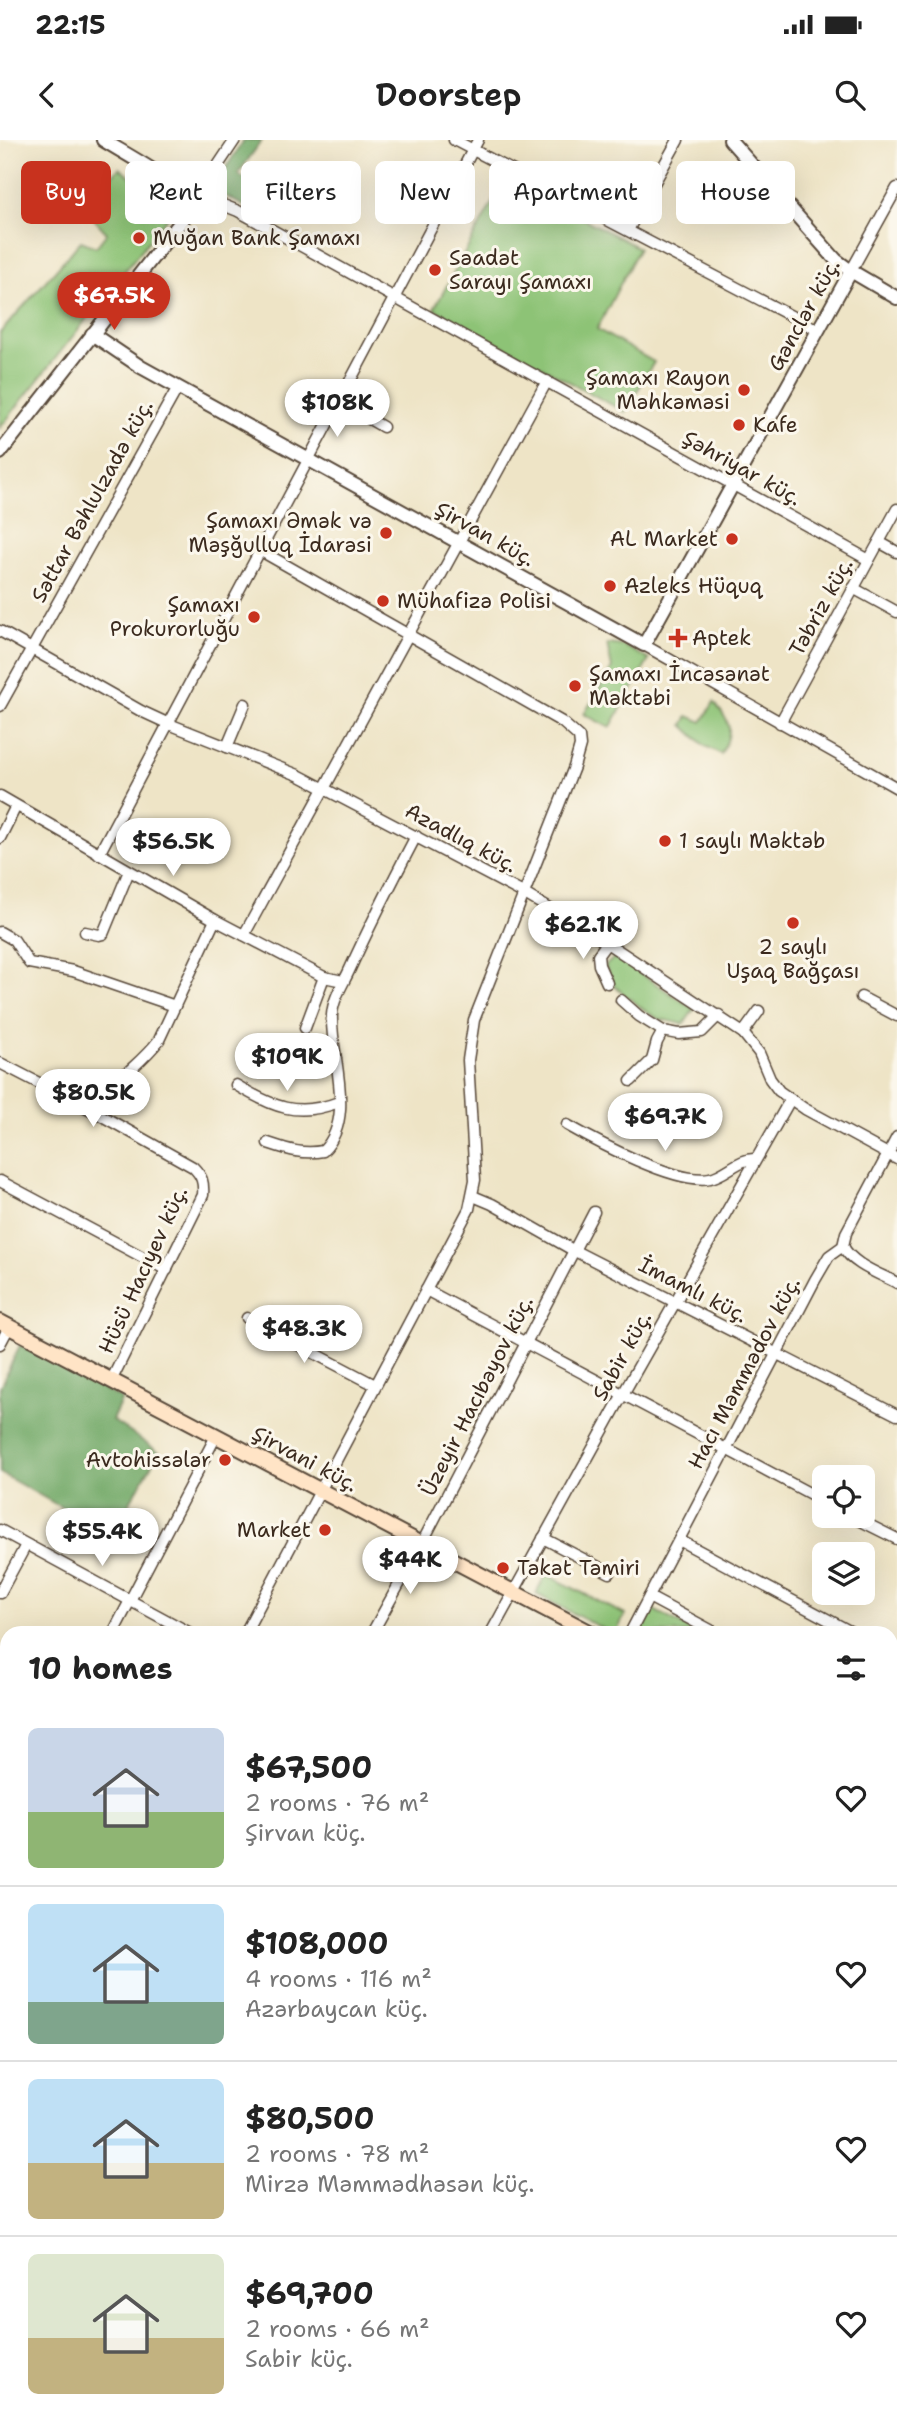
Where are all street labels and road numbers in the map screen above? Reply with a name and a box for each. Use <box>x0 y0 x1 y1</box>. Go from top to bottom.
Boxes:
street label: Gənclər küç. <box>762 254 846 376</box>
street label: Səttar Bəhlulzadə küç. <box>25 395 159 607</box>
street label: Şəhriyar küç. <box>678 424 806 512</box>
street label: Şirvan küç. <box>430 495 540 573</box>
street label: Təbriz küç. <box>783 553 859 661</box>
street label: Azadlıq küç. <box>400 797 522 879</box>
street label: Hüsü Hacıyev küç. <box>92 1182 194 1358</box>
street label: İmamlı küç. <box>634 1251 752 1329</box>
street label: Hacı Məmmədov küç. <box>681 1272 807 1474</box>
street label: Üzeyir Hacıbəyov küç. <box>414 1291 540 1501</box>
street label: Sabir küç. <box>586 1306 658 1406</box>
street label: Şirvani küç. <box>247 1419 363 1499</box>

